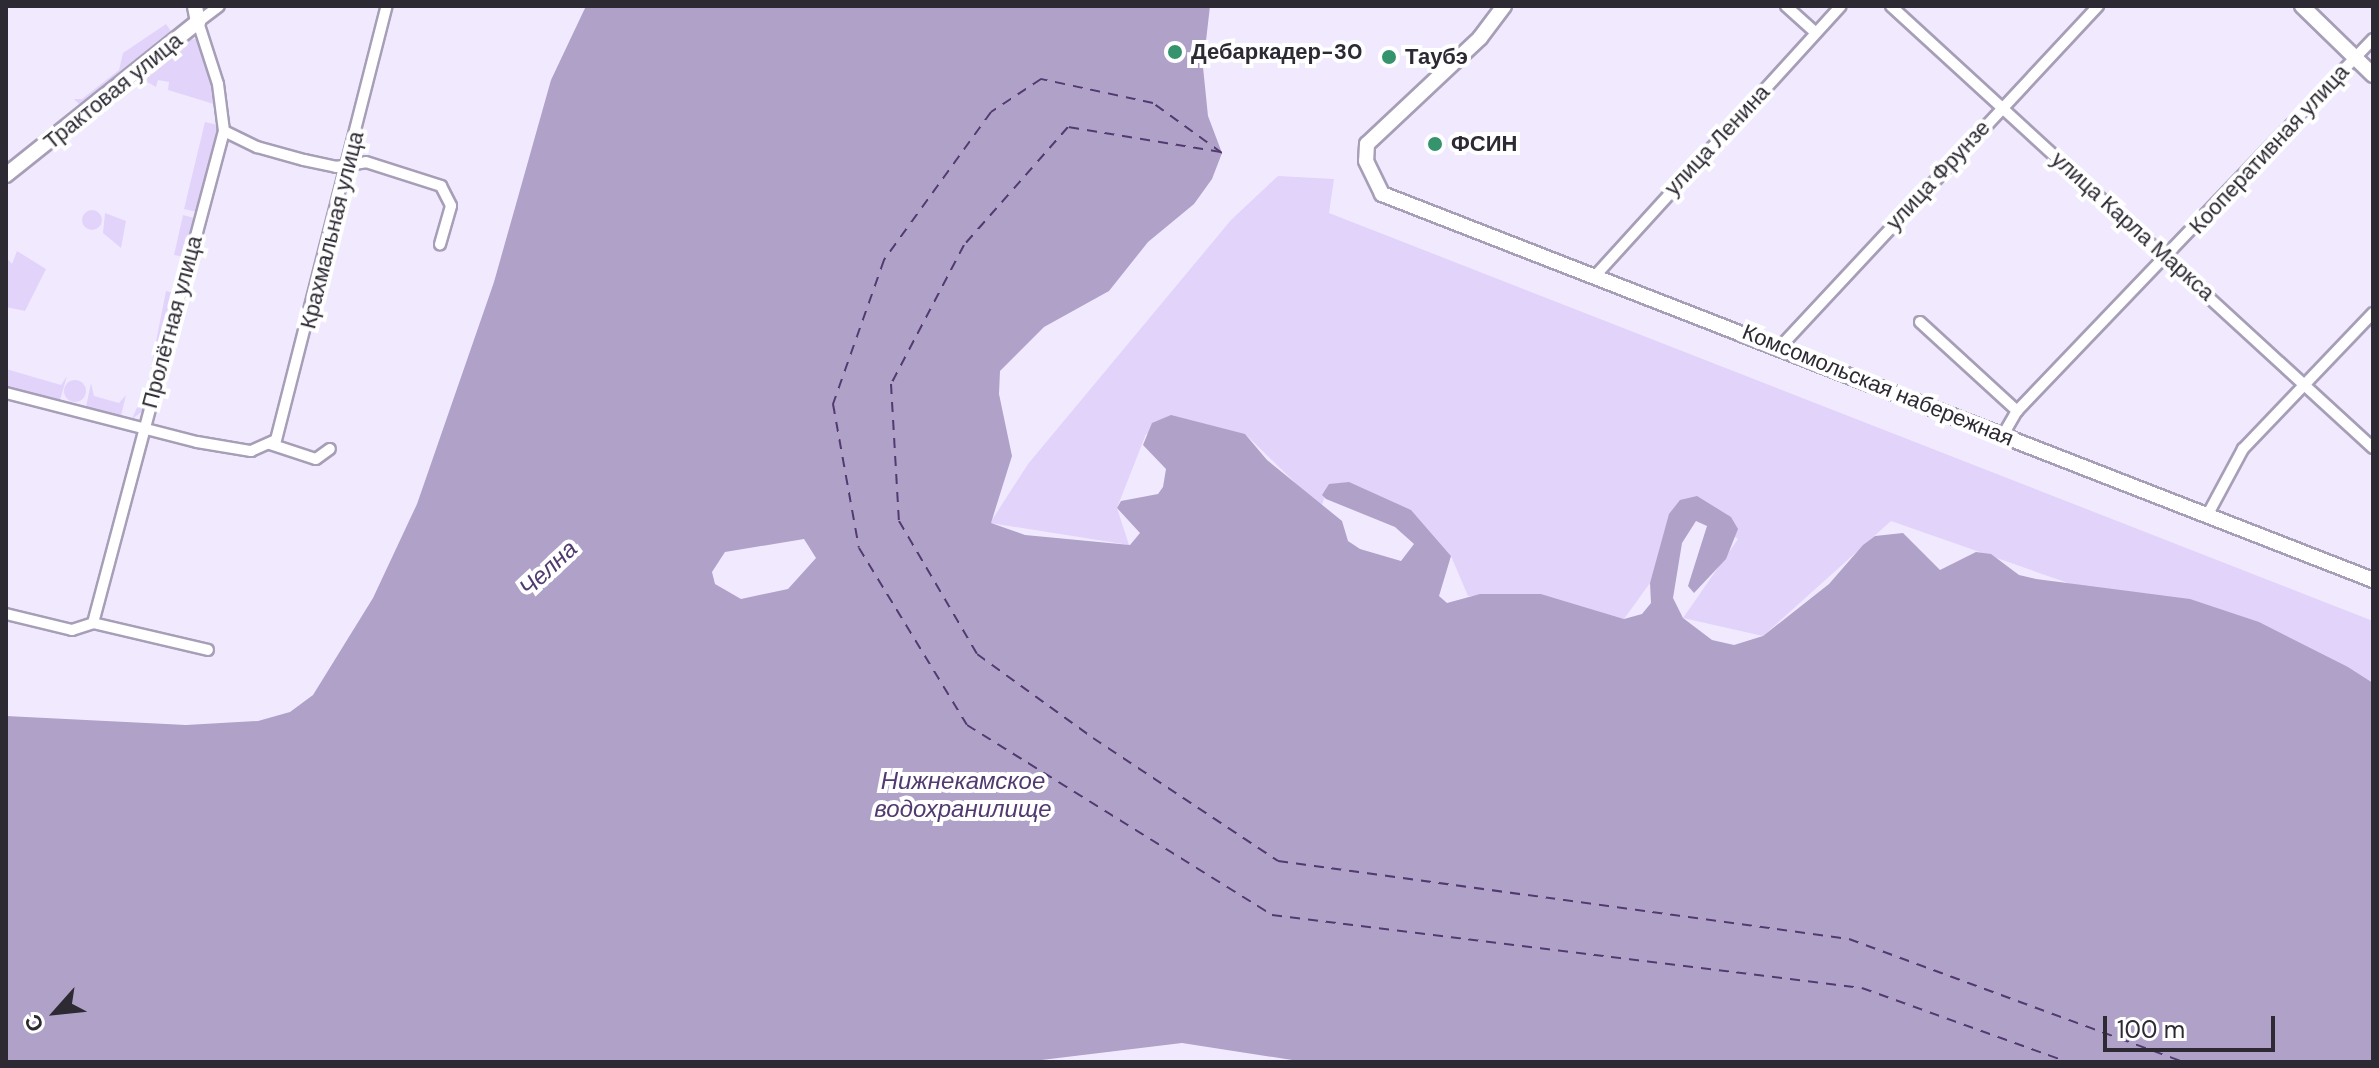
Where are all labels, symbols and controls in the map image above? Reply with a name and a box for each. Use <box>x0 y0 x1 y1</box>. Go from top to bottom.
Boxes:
street label: Трактовая улица <box>38 27 188 155</box>
place label: Дебаркадер-30 <box>1191 39 1362 65</box>
marker: Дебаркадер-30 <box>1166 43 1184 61</box>
place label: Таубэ <box>1405 44 1468 70</box>
marker: Таубэ <box>1380 48 1398 66</box>
street label: Кооперативная улица <box>2184 59 2354 239</box>
street label: улица Ленина <box>1659 79 1775 201</box>
street label: улица Фрунзе <box>1881 115 1995 235</box>
street label: Крахмальная улица <box>295 129 369 331</box>
place label: ФСИН <box>1451 131 1517 157</box>
marker: ФСИН <box>1426 135 1444 153</box>
street label: улица Карла Маркса <box>2046 146 2220 306</box>
street label: Пролётная улица <box>136 233 208 411</box>
street label: Комсомольская набережная <box>1739 318 2017 452</box>
water label: Челна <box>513 534 583 602</box>
water label: Нижнекамское водохранилище <box>874 767 1052 823</box>
north arrow <box>16 972 96 1052</box>
scale bar <box>2107 1000 2279 1050</box>
text: С <box>18 1009 51 1037</box>
text: 100 m <box>2117 1014 2185 1045</box>

